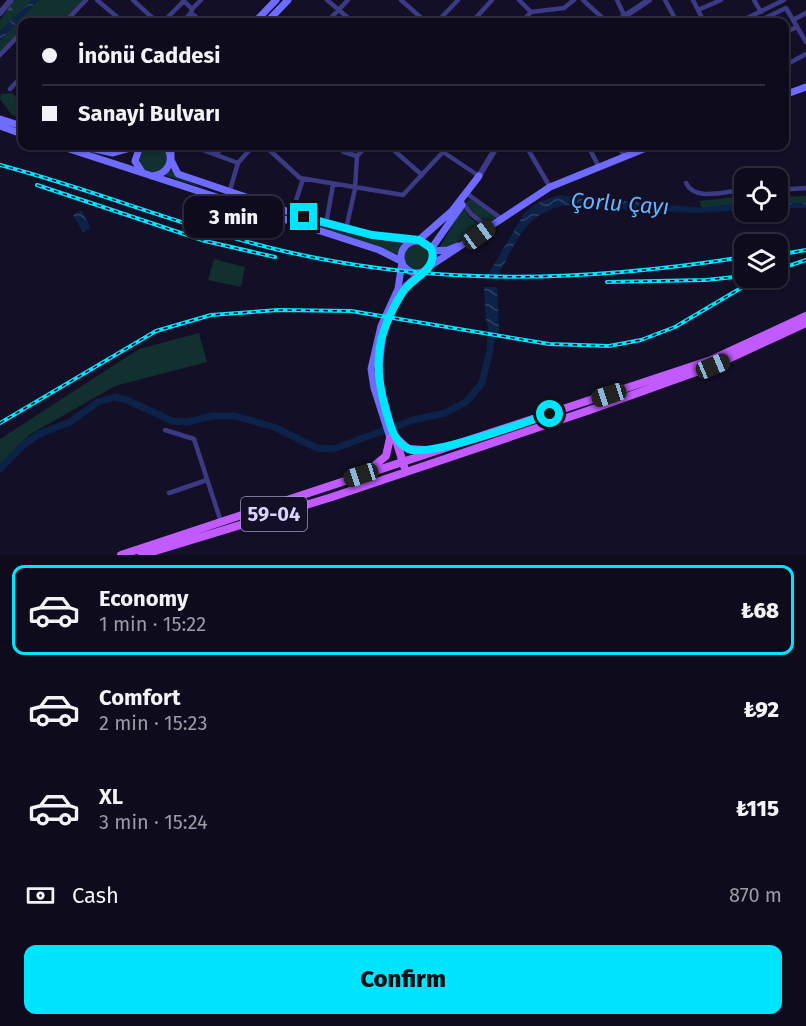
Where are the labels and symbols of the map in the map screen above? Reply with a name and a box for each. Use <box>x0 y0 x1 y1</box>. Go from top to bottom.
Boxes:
water label: Çorlu Çayı <box>570 187 670 221</box>
callout: 3 min <box>184 196 283 238</box>
route end <box>290 203 317 230</box>
car <box>459 217 499 253</box>
car <box>693 351 733 381</box>
car <box>589 381 629 409</box>
route start <box>536 400 563 427</box>
car <box>341 461 381 489</box>
road number: 59-04 <box>241 497 307 531</box>

